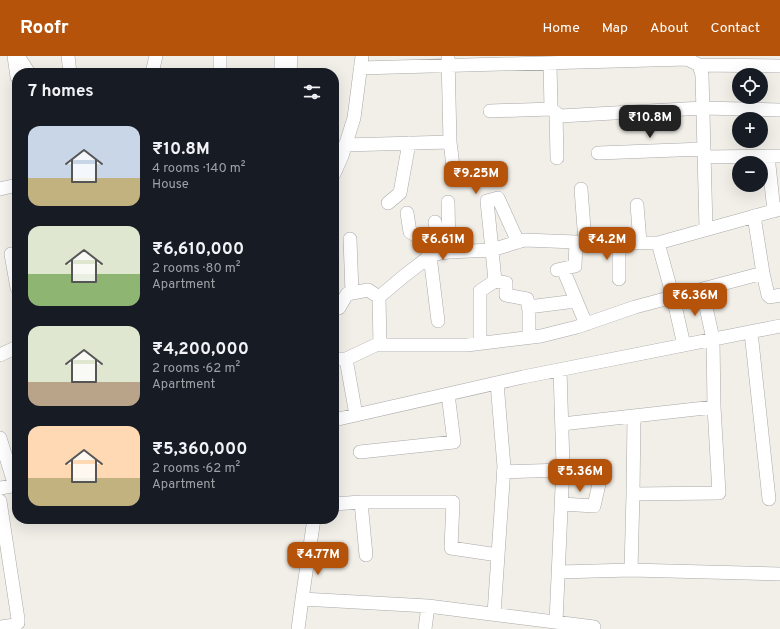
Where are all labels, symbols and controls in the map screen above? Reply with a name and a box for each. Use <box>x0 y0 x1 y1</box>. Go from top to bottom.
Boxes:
text: Roofr <box>20 16 69 40</box>
text: Home <box>543 20 580 37</box>
text: Map <box>602 20 628 37</box>
text: About <box>650 20 689 37</box>
text: Contact <box>711 20 760 37</box>
map controls <box>732 68 768 192</box>
button: locate <box>732 68 768 104</box>
text: 7 homes <box>28 81 94 103</box>
icon: filters <box>301 81 323 103</box>
pin: ₹10.8M <box>617 105 683 139</box>
text: ₹10.8M <box>628 110 672 126</box>
button: + <box>732 112 768 148</box>
text: ₹10.8M <box>152 139 210 161</box>
icon: home <box>60 142 108 190</box>
button: − <box>732 156 768 192</box>
text: 4 rooms · 140 m² <box>152 161 246 177</box>
pin: ₹9.25M <box>443 161 509 195</box>
text: ₹9.25M <box>453 166 499 182</box>
text: House <box>152 177 189 193</box>
pin: ₹6.61M <box>410 227 476 261</box>
pin: ₹4.2M <box>579 227 635 261</box>
text: ₹6.61M <box>421 232 465 248</box>
text: ₹4.2M <box>588 232 626 248</box>
text: ₹6,610,000 <box>152 239 244 261</box>
icon: home <box>60 242 108 290</box>
text: 2 rooms · 80 m² <box>152 261 241 277</box>
text: Apartment <box>152 277 215 293</box>
pin: ₹6.36M <box>662 283 728 317</box>
text: ₹6.36M <box>672 288 718 304</box>
text: ₹4,200,000 <box>152 339 249 361</box>
icon: home <box>60 342 108 390</box>
text: 2 rooms · 62 m² <box>152 361 240 377</box>
text: Apartment <box>152 377 215 393</box>
text: ₹5,360,000 <box>152 439 248 461</box>
icon: home <box>60 442 108 490</box>
pin: ₹5.36M <box>547 459 613 493</box>
text: 2 rooms · 62 m² <box>152 461 240 477</box>
text: ₹5.36M <box>557 464 603 480</box>
text: Apartment <box>152 477 215 493</box>
pin: ₹4.77M <box>285 542 351 576</box>
text: ₹4.77M <box>296 547 340 563</box>

